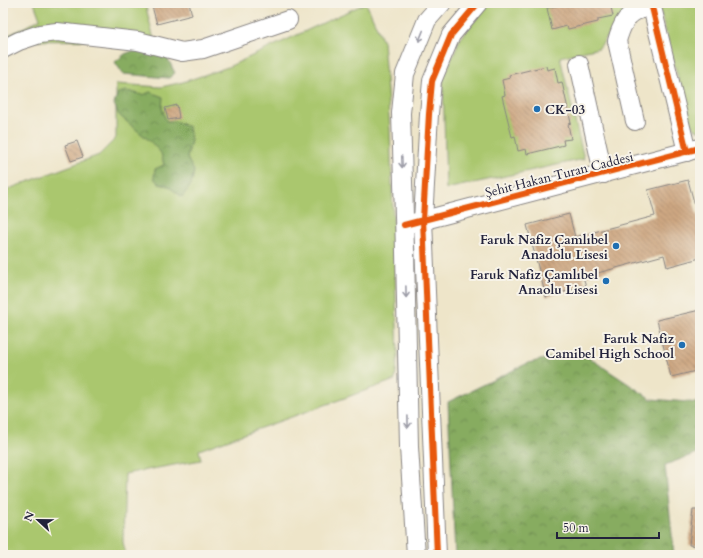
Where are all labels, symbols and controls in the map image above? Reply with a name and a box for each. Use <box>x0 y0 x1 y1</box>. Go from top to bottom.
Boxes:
one-way arrow <box>417 29 424 41</box>
place label: CK-03 <box>545 101 585 119</box>
marker: CK-03 <box>532 104 542 114</box>
street label: Şehit Hakan Turan Caddesi <box>483 148 635 202</box>
one-way arrow <box>398 155 406 168</box>
place label: Faruk Nafiz Çamlıbel Anadolu Lisesi <box>480 231 608 264</box>
marker: Faruk Nafiz Çamlıbel Anadolu Lisesi <box>611 241 621 251</box>
place label: Faruk Nafiz Çamlıbel Anaolu Lisesi <box>470 266 598 299</box>
marker: Faruk Nafiz Çamlıbel Anaolu Lisesi <box>601 276 611 286</box>
one-way arrow <box>402 285 410 298</box>
place label: Faruk Nafiz Camibel High School <box>545 330 675 363</box>
marker: Faruk Nafiz Camibel High School <box>677 340 687 350</box>
one-way arrow <box>404 415 412 428</box>
north arrow <box>18 500 58 540</box>
text: N <box>20 509 38 524</box>
scale bar <box>557 514 659 540</box>
text: 50 m <box>563 520 590 536</box>

